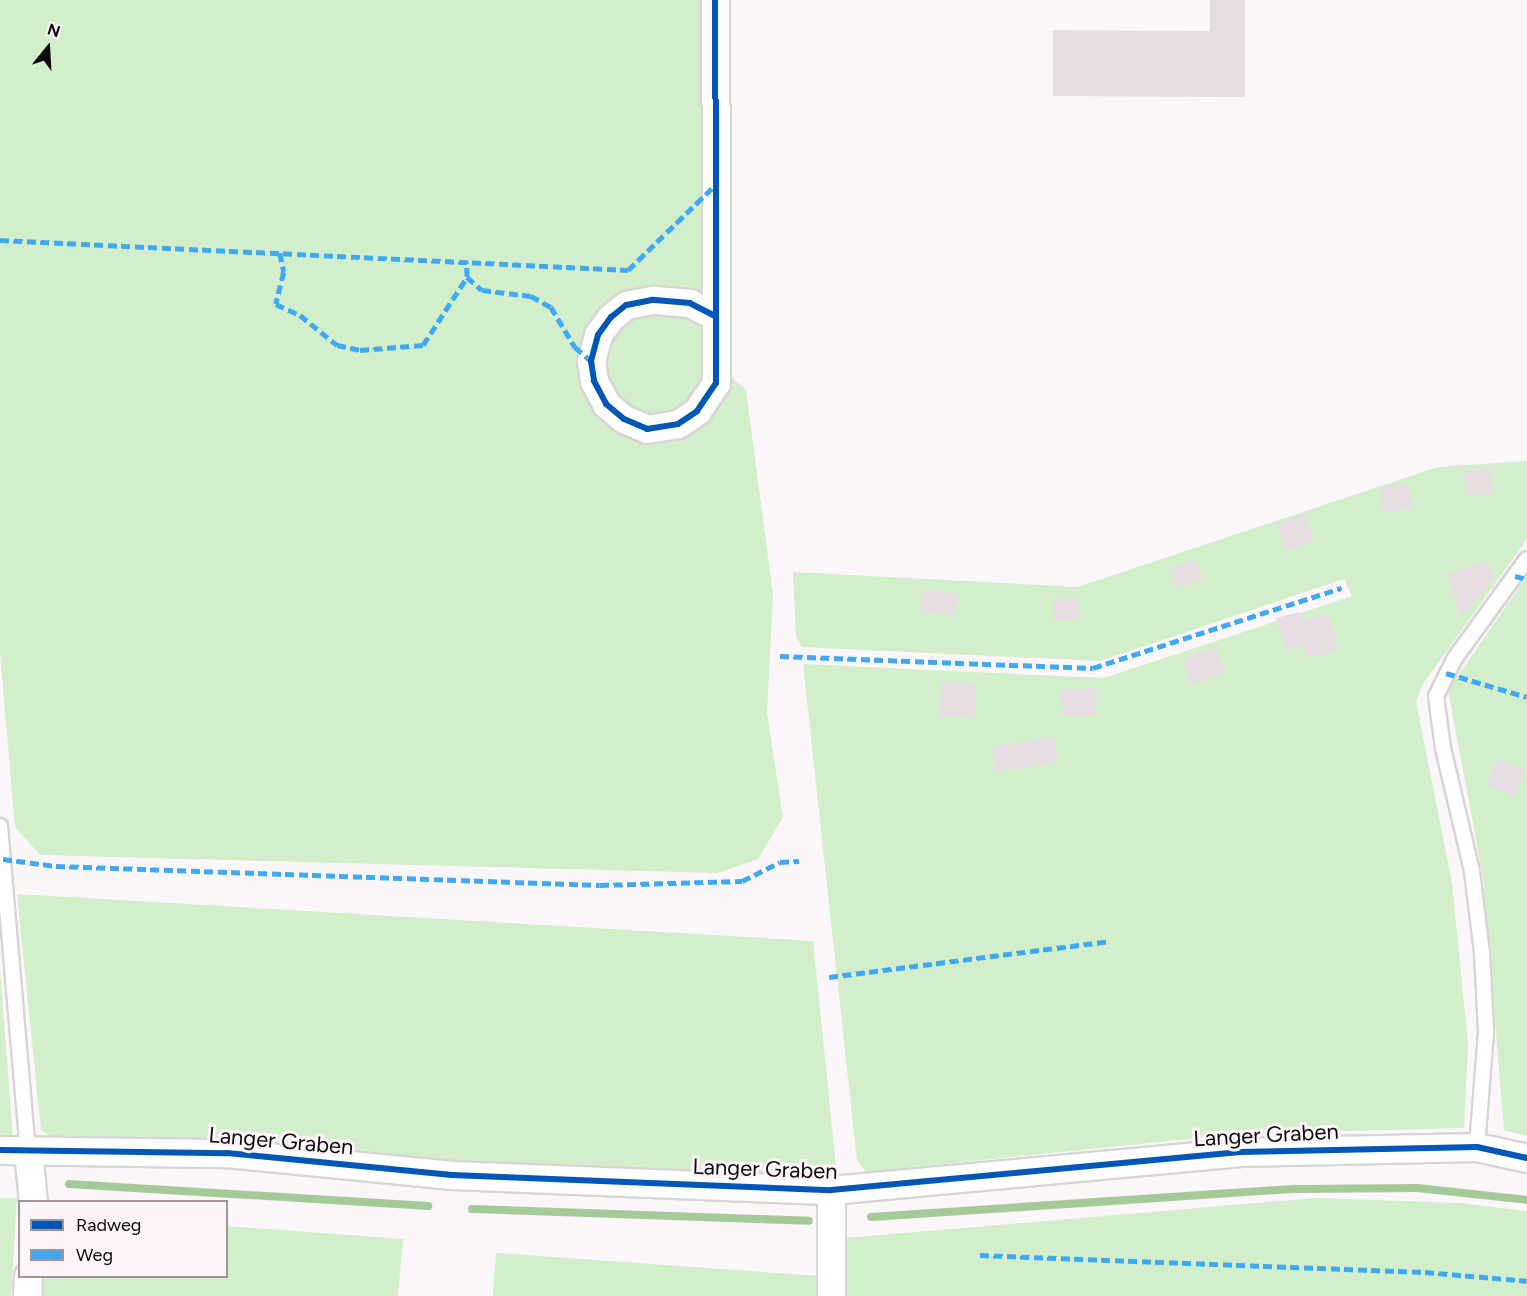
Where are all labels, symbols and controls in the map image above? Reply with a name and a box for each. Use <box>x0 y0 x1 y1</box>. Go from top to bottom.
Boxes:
north arrow <box>18 18 78 78</box>
text: N <box>45 19 63 41</box>
street label: Langer Graben <box>1193 1118 1339 1152</box>
street label: Langer Graben <box>207 1122 355 1160</box>
street label: Langer Graben <box>692 1153 838 1185</box>
legend <box>18 1200 228 1278</box>
text: Radweg <box>76 1214 141 1236</box>
text: Weg <box>76 1244 113 1266</box>

